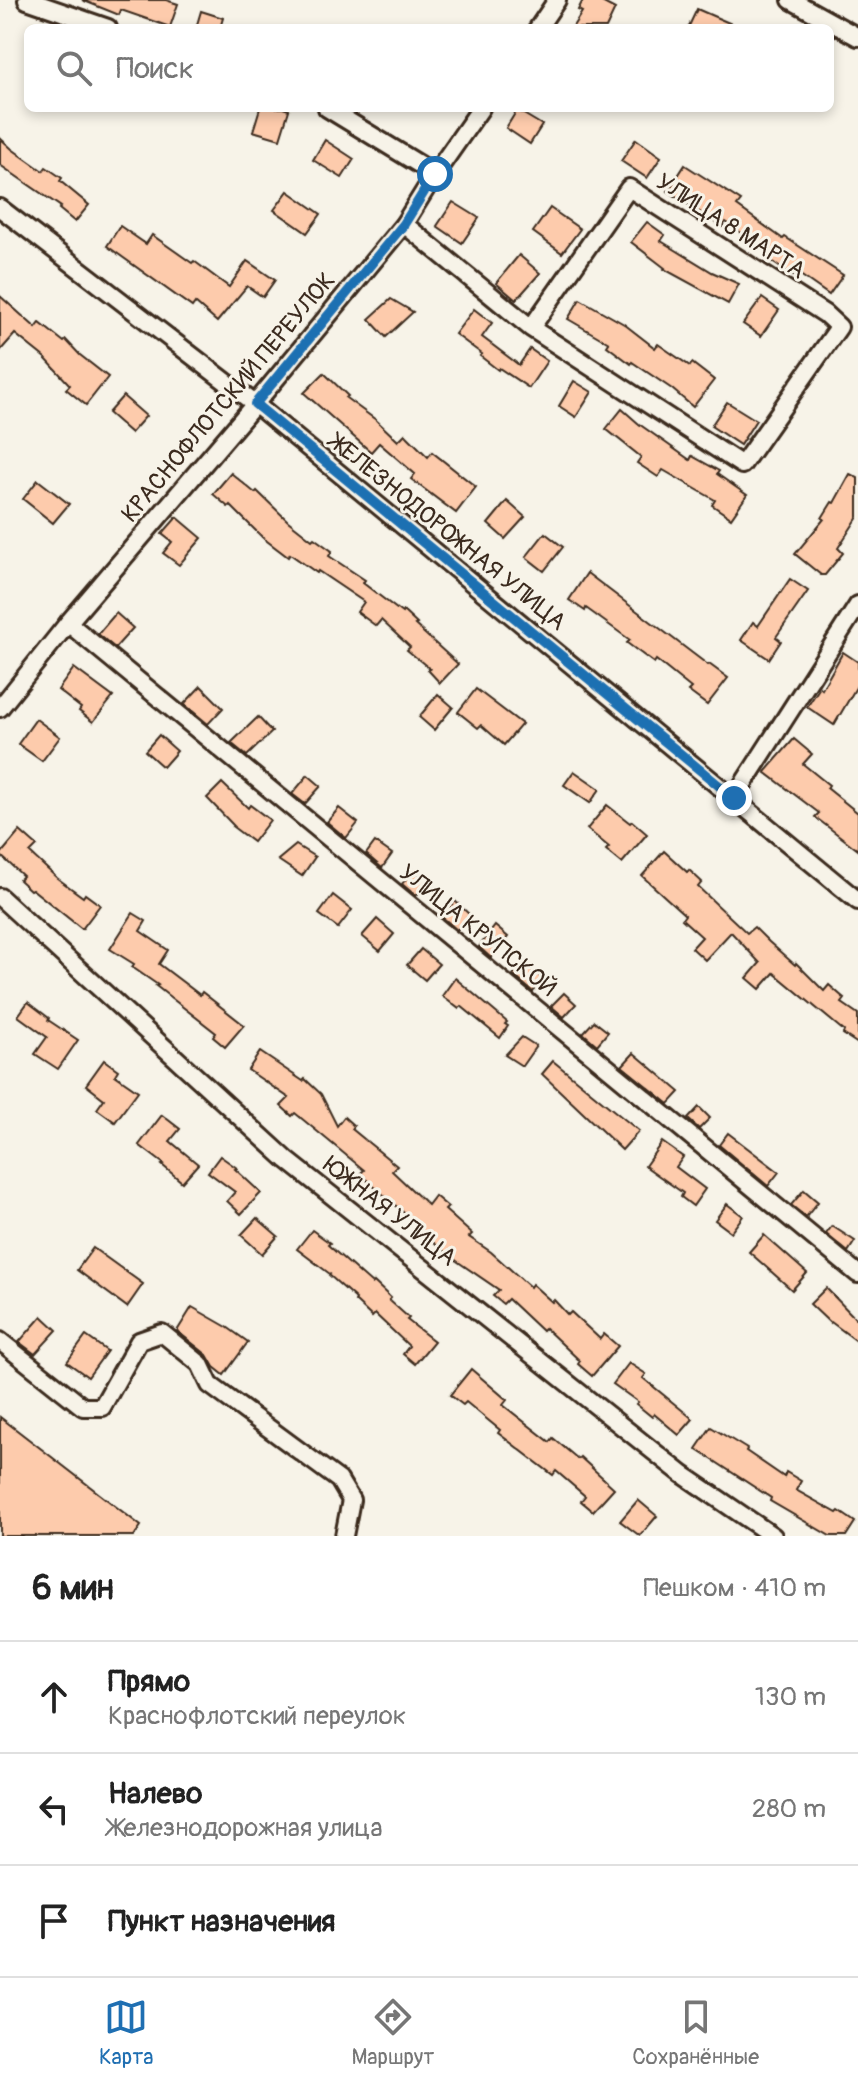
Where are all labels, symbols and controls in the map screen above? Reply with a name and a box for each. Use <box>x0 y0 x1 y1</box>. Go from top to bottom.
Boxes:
search box <box>24 24 834 112</box>
icon: search <box>52 46 96 90</box>
text: Поиск <box>116 50 194 87</box>
route start <box>417 156 453 192</box>
street label: УЛИЦА 8 МАРТА <box>651 167 811 285</box>
street label: КРАСНОФЛОТСКИЙ ПЕРЕУЛОК <box>115 266 341 528</box>
street label: ЖЕЛЕЗНОДОРОЖНАЯ УЛИЦА <box>321 426 572 637</box>
route end <box>716 780 752 816</box>
street label: УЛИЦА КРУПСКОЙ <box>393 858 562 1003</box>
street label: ЮЖНАЯ УЛИЦА <box>317 1150 462 1272</box>
text: 6 мин <box>32 1567 114 1610</box>
text: Пешком · 410 m <box>643 1572 826 1604</box>
text: Прямо <box>108 1663 190 1700</box>
icon: ahead <box>32 1675 76 1719</box>
text: 130 m <box>755 1681 826 1713</box>
text: Краснофлотский переулок <box>108 1700 406 1732</box>
text: Налево <box>108 1775 202 1812</box>
icon: left <box>32 1787 76 1831</box>
text: 280 m <box>752 1793 826 1825</box>
text: Железнодорожная улица <box>108 1812 382 1844</box>
icon: arrive <box>32 1899 76 1943</box>
text: Пункт назначения <box>108 1903 335 1940</box>
tab: Карта <box>99 1995 154 2071</box>
tab: Маршрут <box>351 1995 434 2071</box>
tab: Сохранённые <box>632 1995 759 2071</box>

